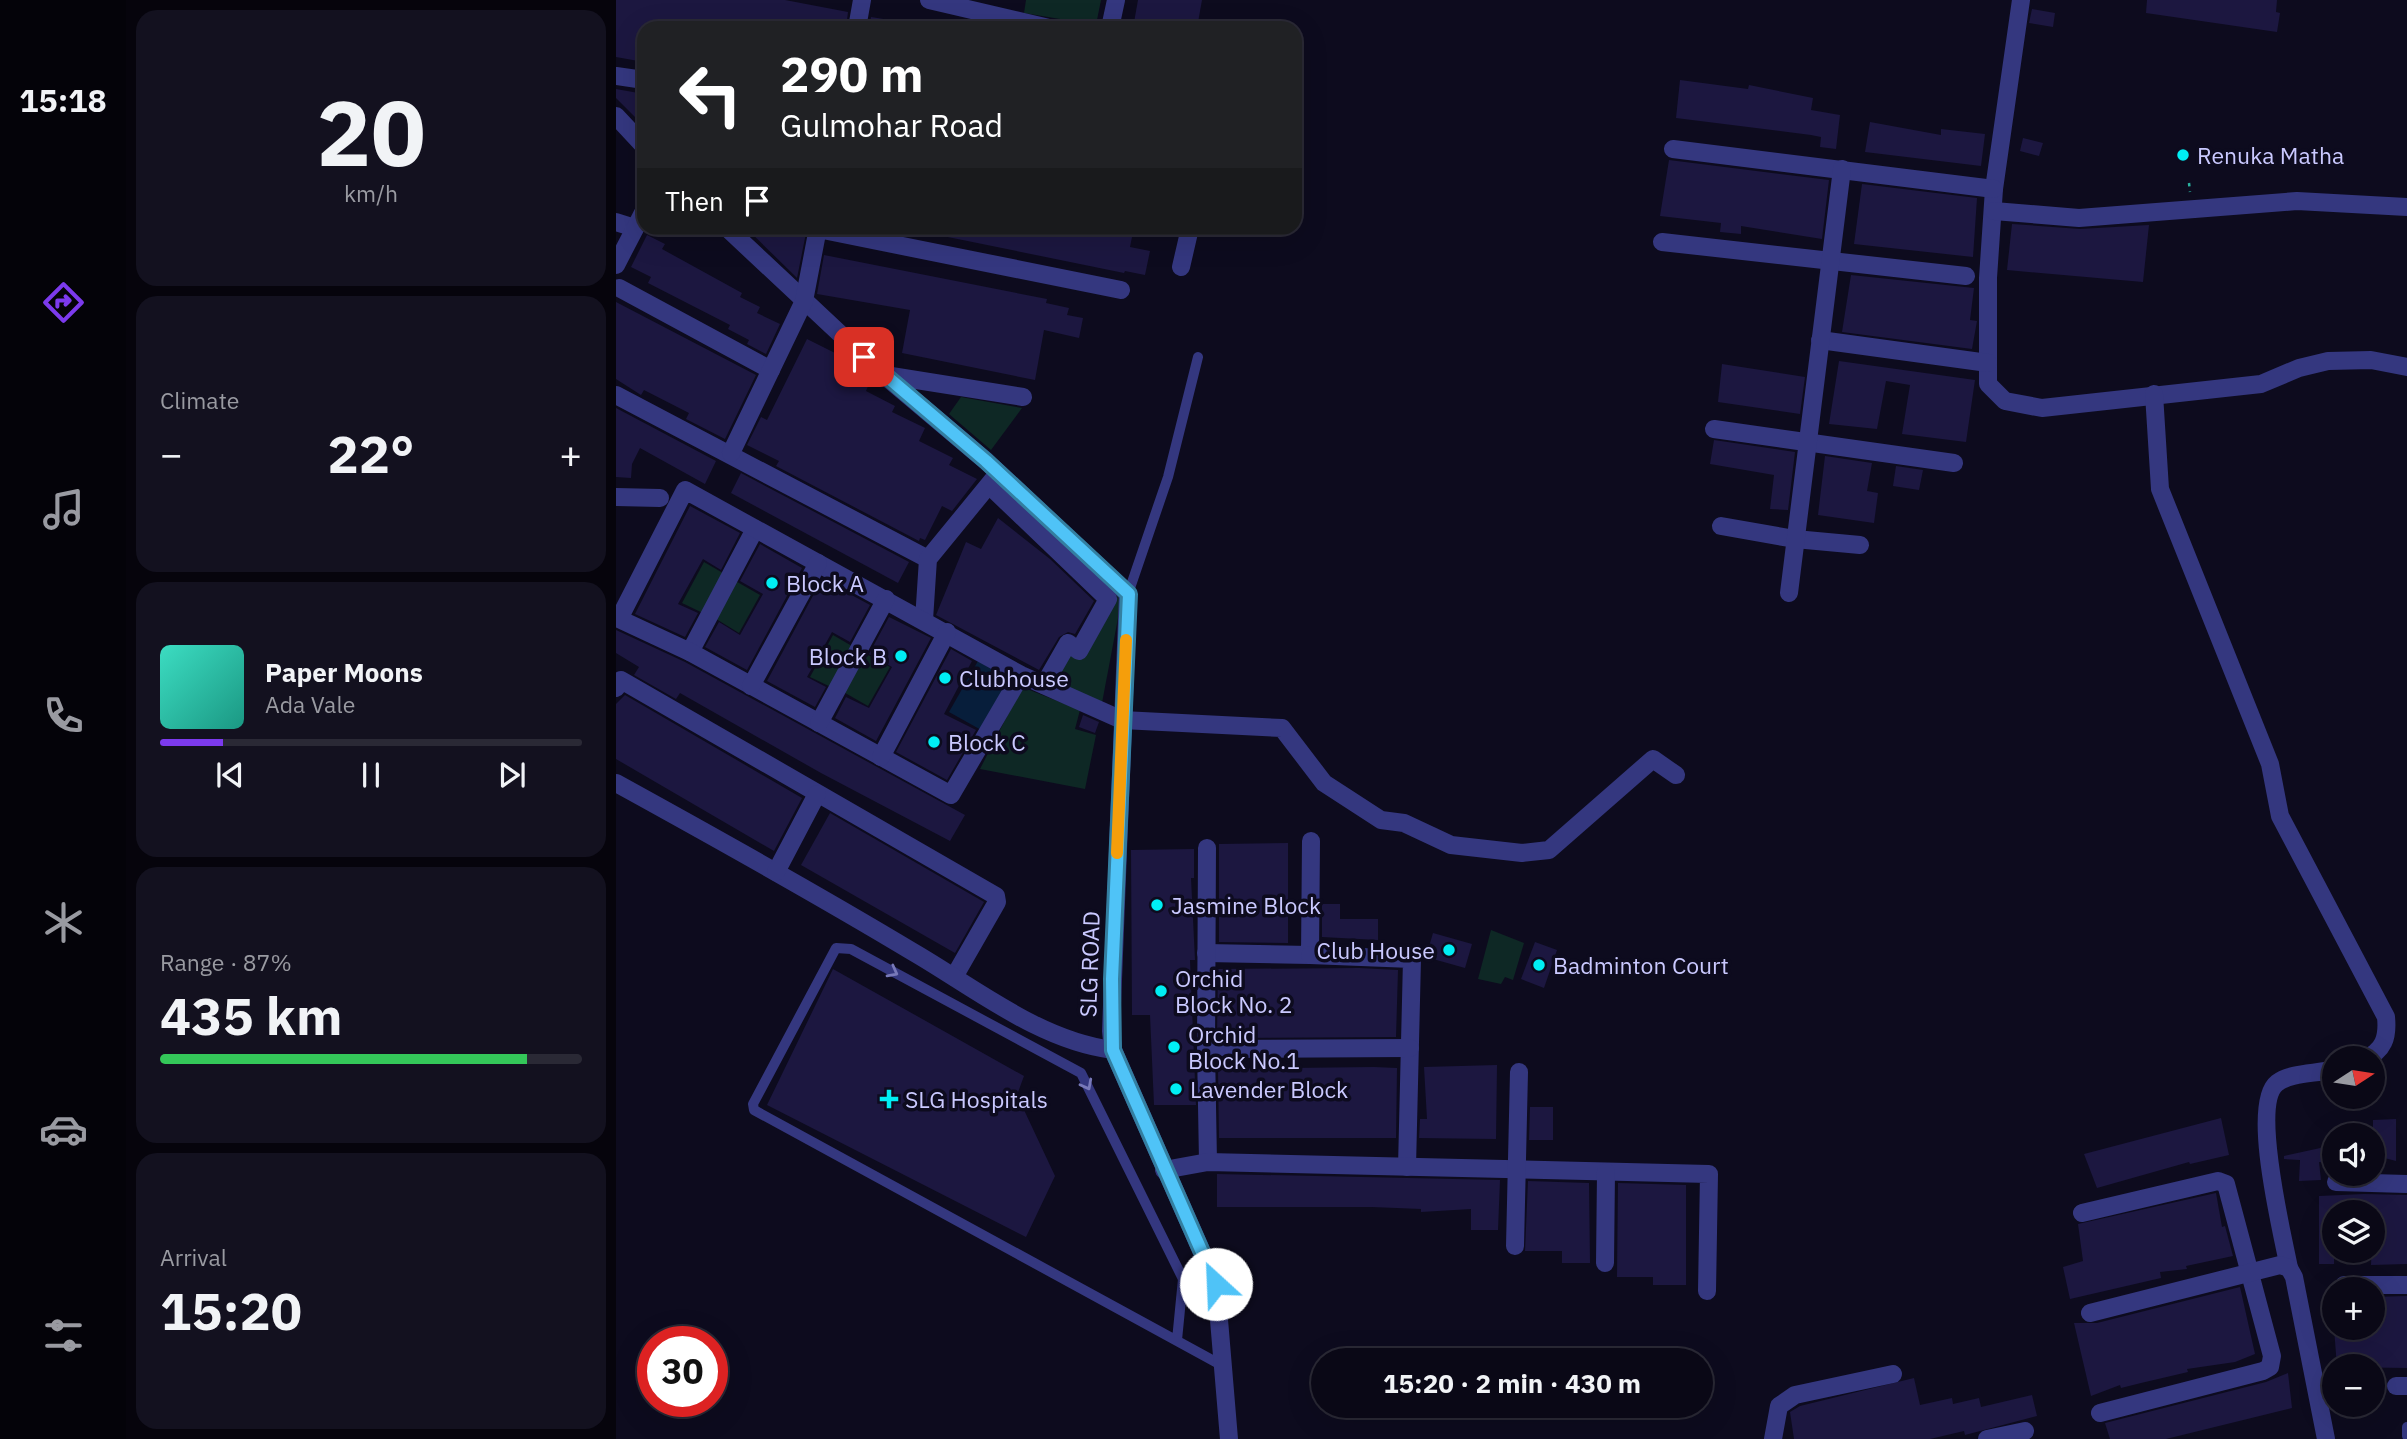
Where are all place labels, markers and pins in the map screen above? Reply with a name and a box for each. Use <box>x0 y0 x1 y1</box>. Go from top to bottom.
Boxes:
place label: Renuka Matha <box>2197 140 2344 170</box>
marker: Renuka Matha <box>2175 147 2191 163</box>
pin <box>834 327 894 387</box>
place label: Block A <box>786 568 864 598</box>
marker: Block A <box>764 575 780 591</box>
place label: Block B <box>809 641 887 671</box>
marker: Block B <box>893 648 909 664</box>
place label: Clubhouse <box>959 663 1069 693</box>
marker: Clubhouse <box>937 670 953 686</box>
place label: Block C <box>948 727 1026 757</box>
marker: Block C <box>926 734 942 750</box>
place label: Jasmine Block <box>1171 890 1321 920</box>
marker: Jasmine Block <box>1149 897 1165 913</box>
place label: Club House <box>1317 935 1435 965</box>
marker: Club House <box>1441 942 1457 958</box>
place label: Badminton Court <box>1553 950 1729 980</box>
marker: Badminton Court <box>1531 957 1547 973</box>
place label: Orchid Block No. 2 <box>1175 963 1292 1019</box>
marker: Orchid Block No. 2 <box>1153 983 1169 999</box>
place label: Orchid Block No.1 <box>1188 1019 1300 1075</box>
marker: Orchid Block No.1 <box>1166 1039 1182 1055</box>
place label: Lavender Block <box>1190 1074 1348 1104</box>
marker: Lavender Block <box>1168 1081 1184 1097</box>
place label: SLG Hospitals <box>905 1084 1048 1114</box>
marker: SLG Hospitals <box>879 1089 899 1109</box>

